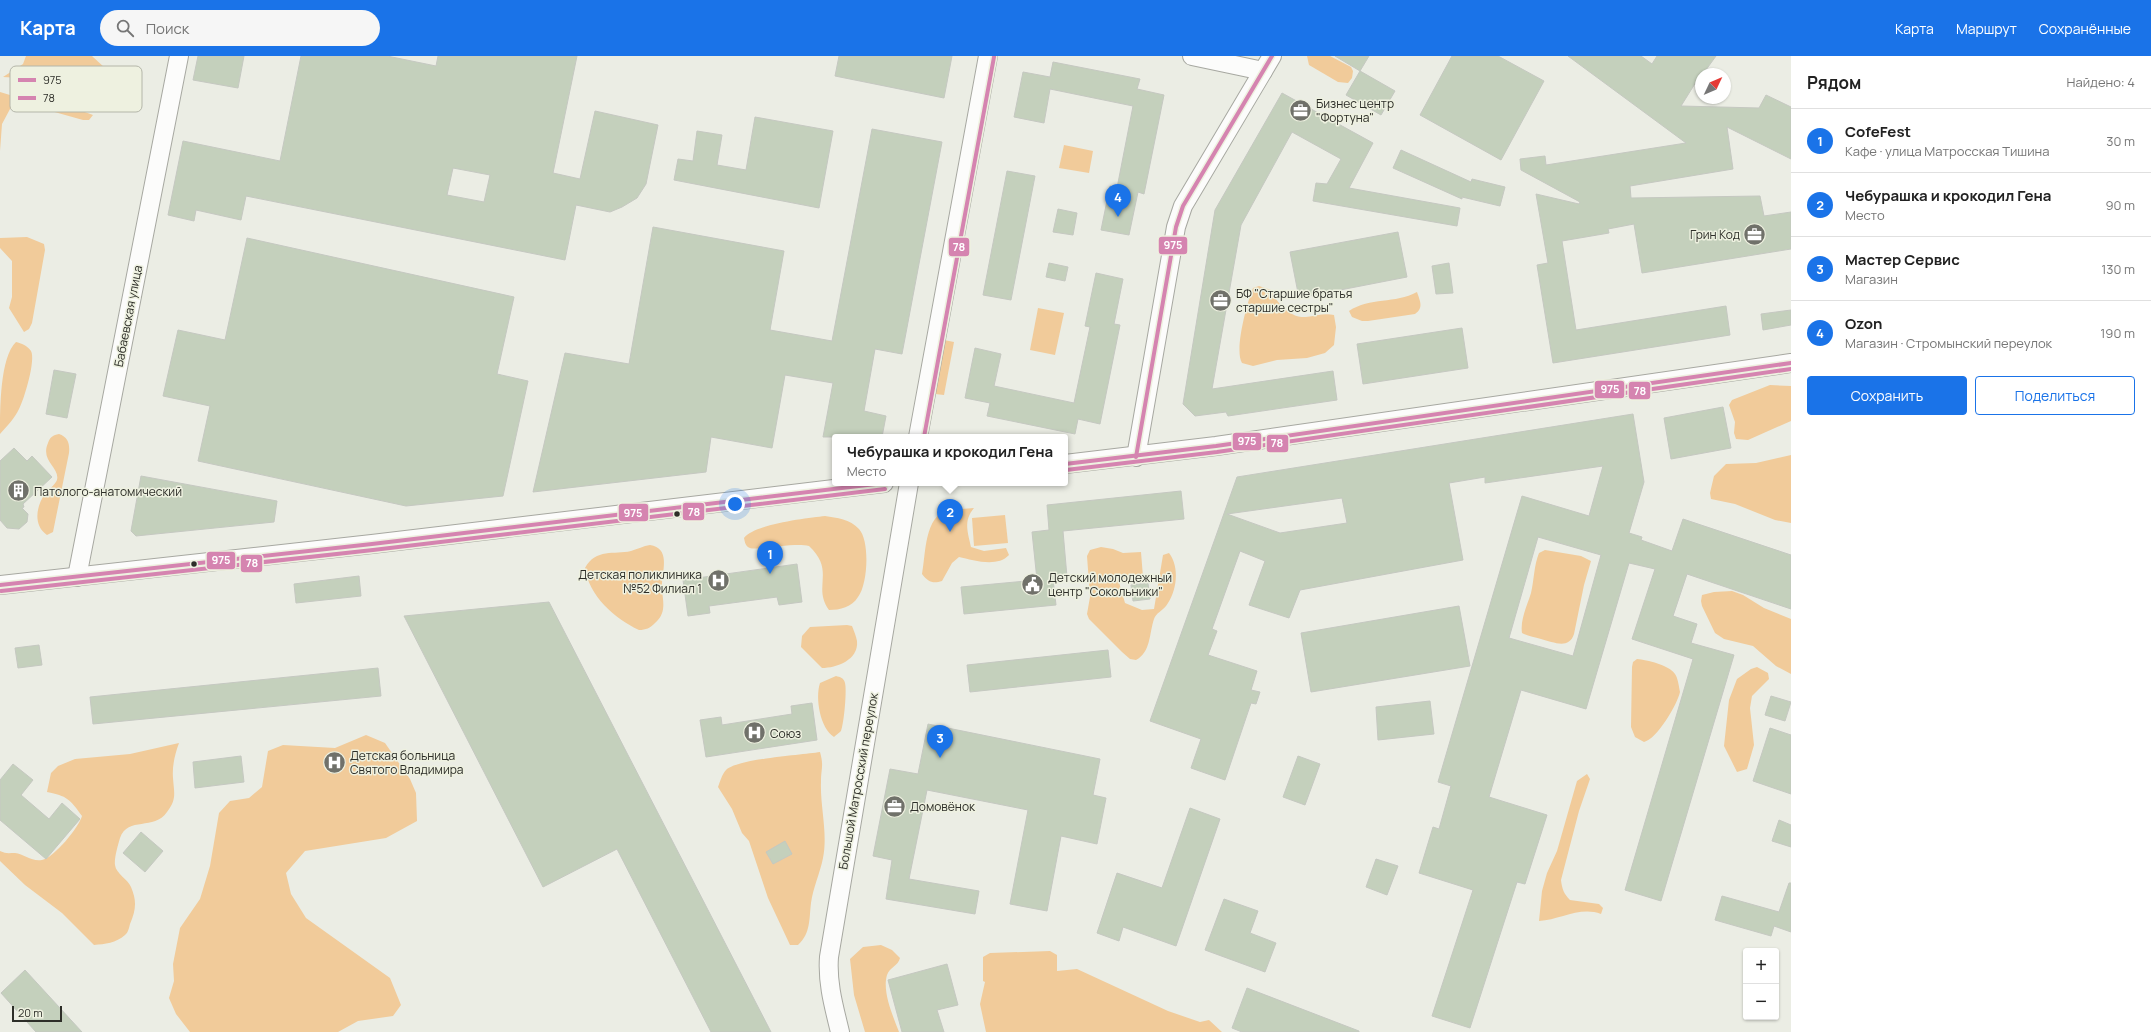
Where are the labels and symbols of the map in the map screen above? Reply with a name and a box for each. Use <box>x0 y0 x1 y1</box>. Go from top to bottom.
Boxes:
legend <box>10 66 142 112</box>
north arrow <box>1695 68 1731 104</box>
text: 975 <box>43 72 62 87</box>
text: 78 <box>43 90 55 105</box>
place label: Бизнес центр "Фортуна" <box>1316 95 1394 126</box>
office icon: Бизнес центр "Фортуна" <box>1287 97 1313 123</box>
pin: 4 <box>1105 184 1131 217</box>
office icon: Грин Код <box>1742 221 1768 247</box>
place label: Грин Код <box>1690 226 1740 243</box>
line badge: 975 <box>1158 236 1188 255</box>
line badge: 78 <box>948 237 970 257</box>
text: 975 <box>1163 237 1183 252</box>
text: 78 <box>953 239 966 254</box>
street label: Бабаевская улица <box>110 264 146 368</box>
place label: БФ "Старшие братья старшие сестры" <box>1236 285 1352 316</box>
office icon: БФ "Старшие братья старшие сестры" <box>1207 287 1233 313</box>
line badge: 975 <box>1594 380 1625 399</box>
text: 975 <box>1600 381 1620 396</box>
line badge: 78 <box>1628 381 1651 400</box>
text: 78 <box>1634 383 1647 398</box>
line badge: 975 <box>1232 432 1262 451</box>
text: 975 <box>1237 433 1257 448</box>
line badge: 78 <box>1266 434 1289 453</box>
text: 78 <box>1271 435 1284 450</box>
building icon: Патолого-анатомический <box>6 478 32 504</box>
place label: Патолого-анатомический <box>34 483 182 500</box>
your location <box>725 494 745 514</box>
pin: 2 <box>937 499 963 532</box>
line badge: 78 <box>682 502 705 521</box>
line badge: 975 <box>618 503 649 522</box>
text: 78 <box>688 504 701 519</box>
text: 975 <box>623 505 643 520</box>
unlabelled marker <box>672 509 682 519</box>
pin: 1 <box>757 541 783 574</box>
line badge: 975 <box>206 551 236 570</box>
text: 975 <box>211 552 231 567</box>
line badge: 78 <box>240 554 263 573</box>
text: 78 <box>246 555 259 570</box>
unlabelled marker <box>189 559 199 569</box>
place label: Детская поликлиника №52 Филиал 1 <box>578 566 702 597</box>
hospital icon: Детская поликлиника №52 Филиал 1 <box>705 568 731 594</box>
place label: Детский молодежный центр "Сокольники" <box>1048 569 1172 600</box>
public building icon: Детский молодежный центр "Сокольники" <box>1020 571 1046 597</box>
street label: Большой Матросский переулок <box>834 690 882 871</box>
hospital icon: Союз <box>742 720 768 746</box>
place label: Союз <box>770 725 801 742</box>
pin: 3 <box>927 725 953 758</box>
place label: Детская больница Святого Владимира <box>350 747 464 778</box>
hospital icon: Детская больница Святого Владимира <box>321 749 347 775</box>
office icon: Домовёнок <box>881 793 907 819</box>
place label: Домовёнок <box>910 798 976 815</box>
scale bar <box>12 1004 62 1023</box>

